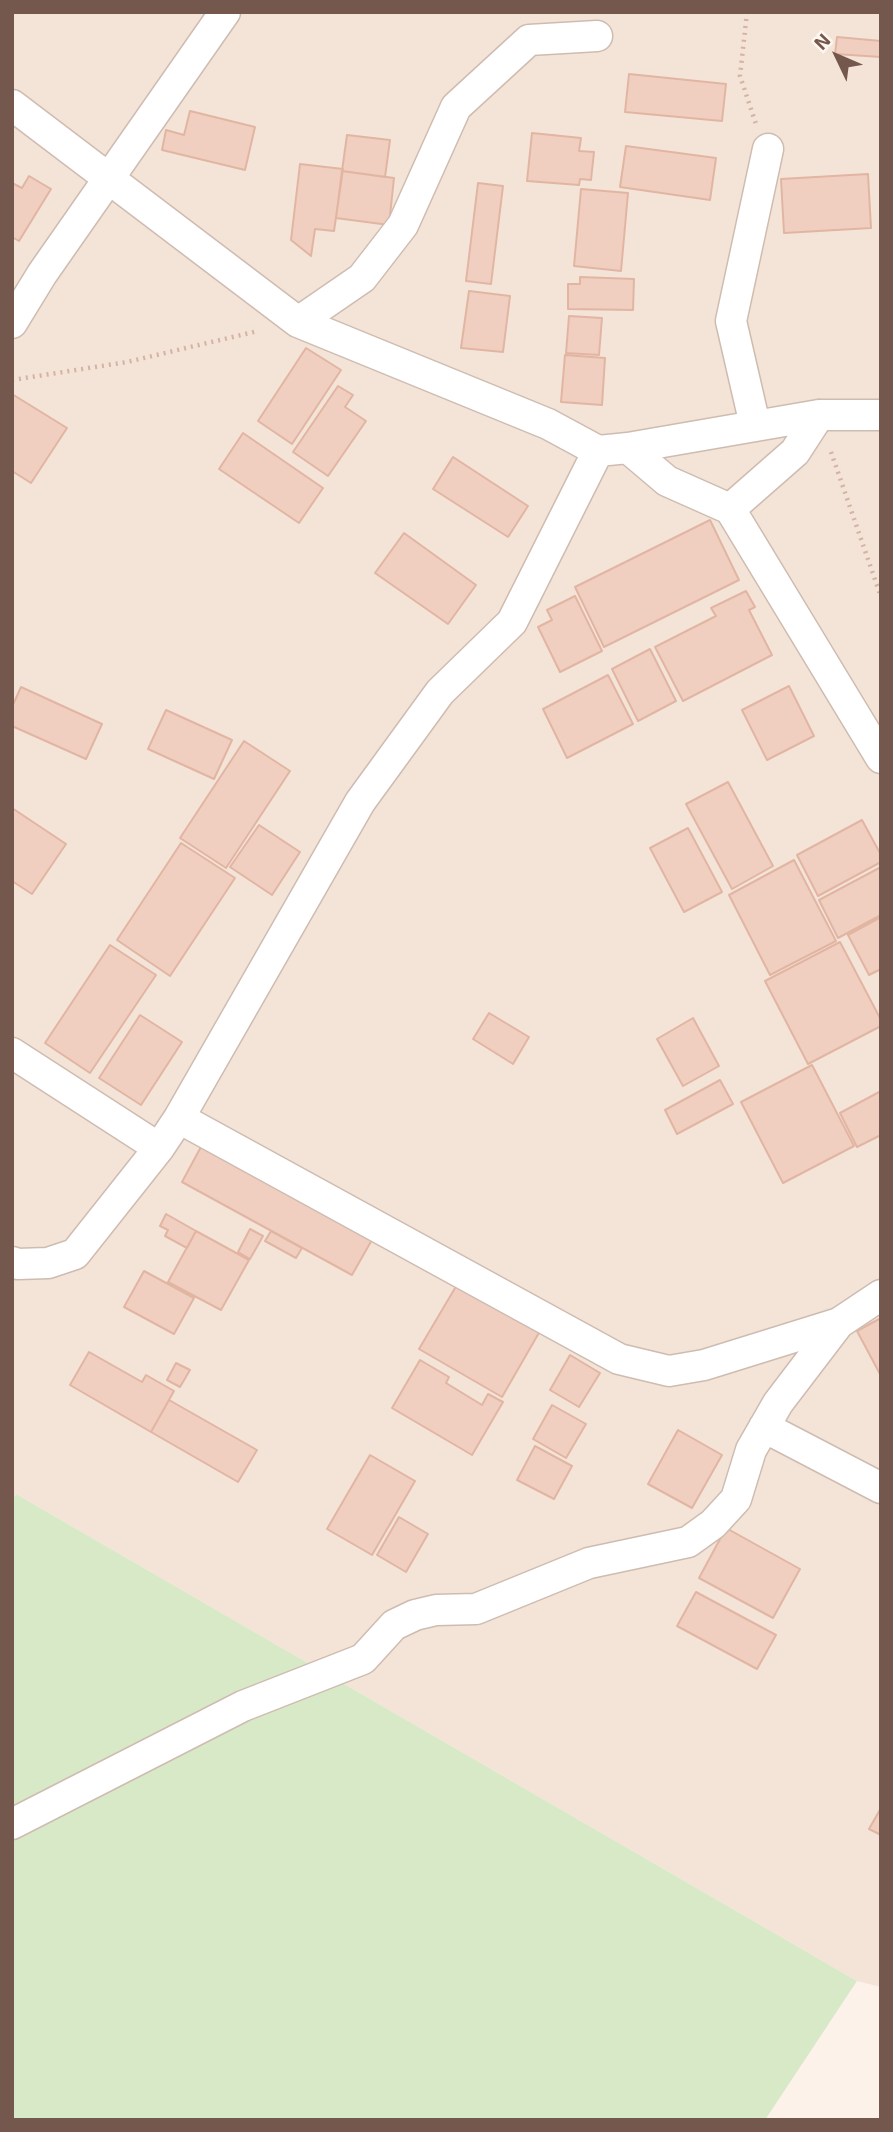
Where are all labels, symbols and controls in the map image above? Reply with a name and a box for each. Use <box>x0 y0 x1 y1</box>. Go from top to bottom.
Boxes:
north arrow <box>802 21 872 91</box>
text: N <box>808 28 835 54</box>

